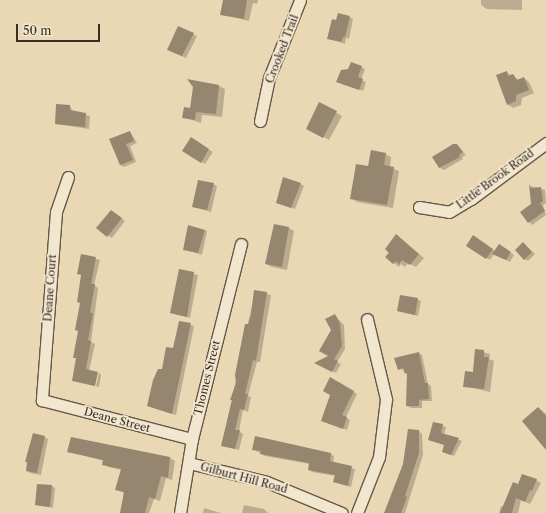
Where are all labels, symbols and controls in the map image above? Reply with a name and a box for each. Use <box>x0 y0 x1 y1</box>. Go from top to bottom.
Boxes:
street label: Crooked Trail <box>263 13 301 85</box>
scale bar <box>18 16 102 42</box>
text: 50 m <box>23 23 52 38</box>
street label: Little Brook Road <box>454 146 536 212</box>
street label: Deane Court <box>41 254 59 322</box>
street label: Thomes Street <box>191 339 223 417</box>
street label: Deane Street <box>82 405 152 435</box>
street label: Gilburt Hill Road <box>199 460 289 496</box>

